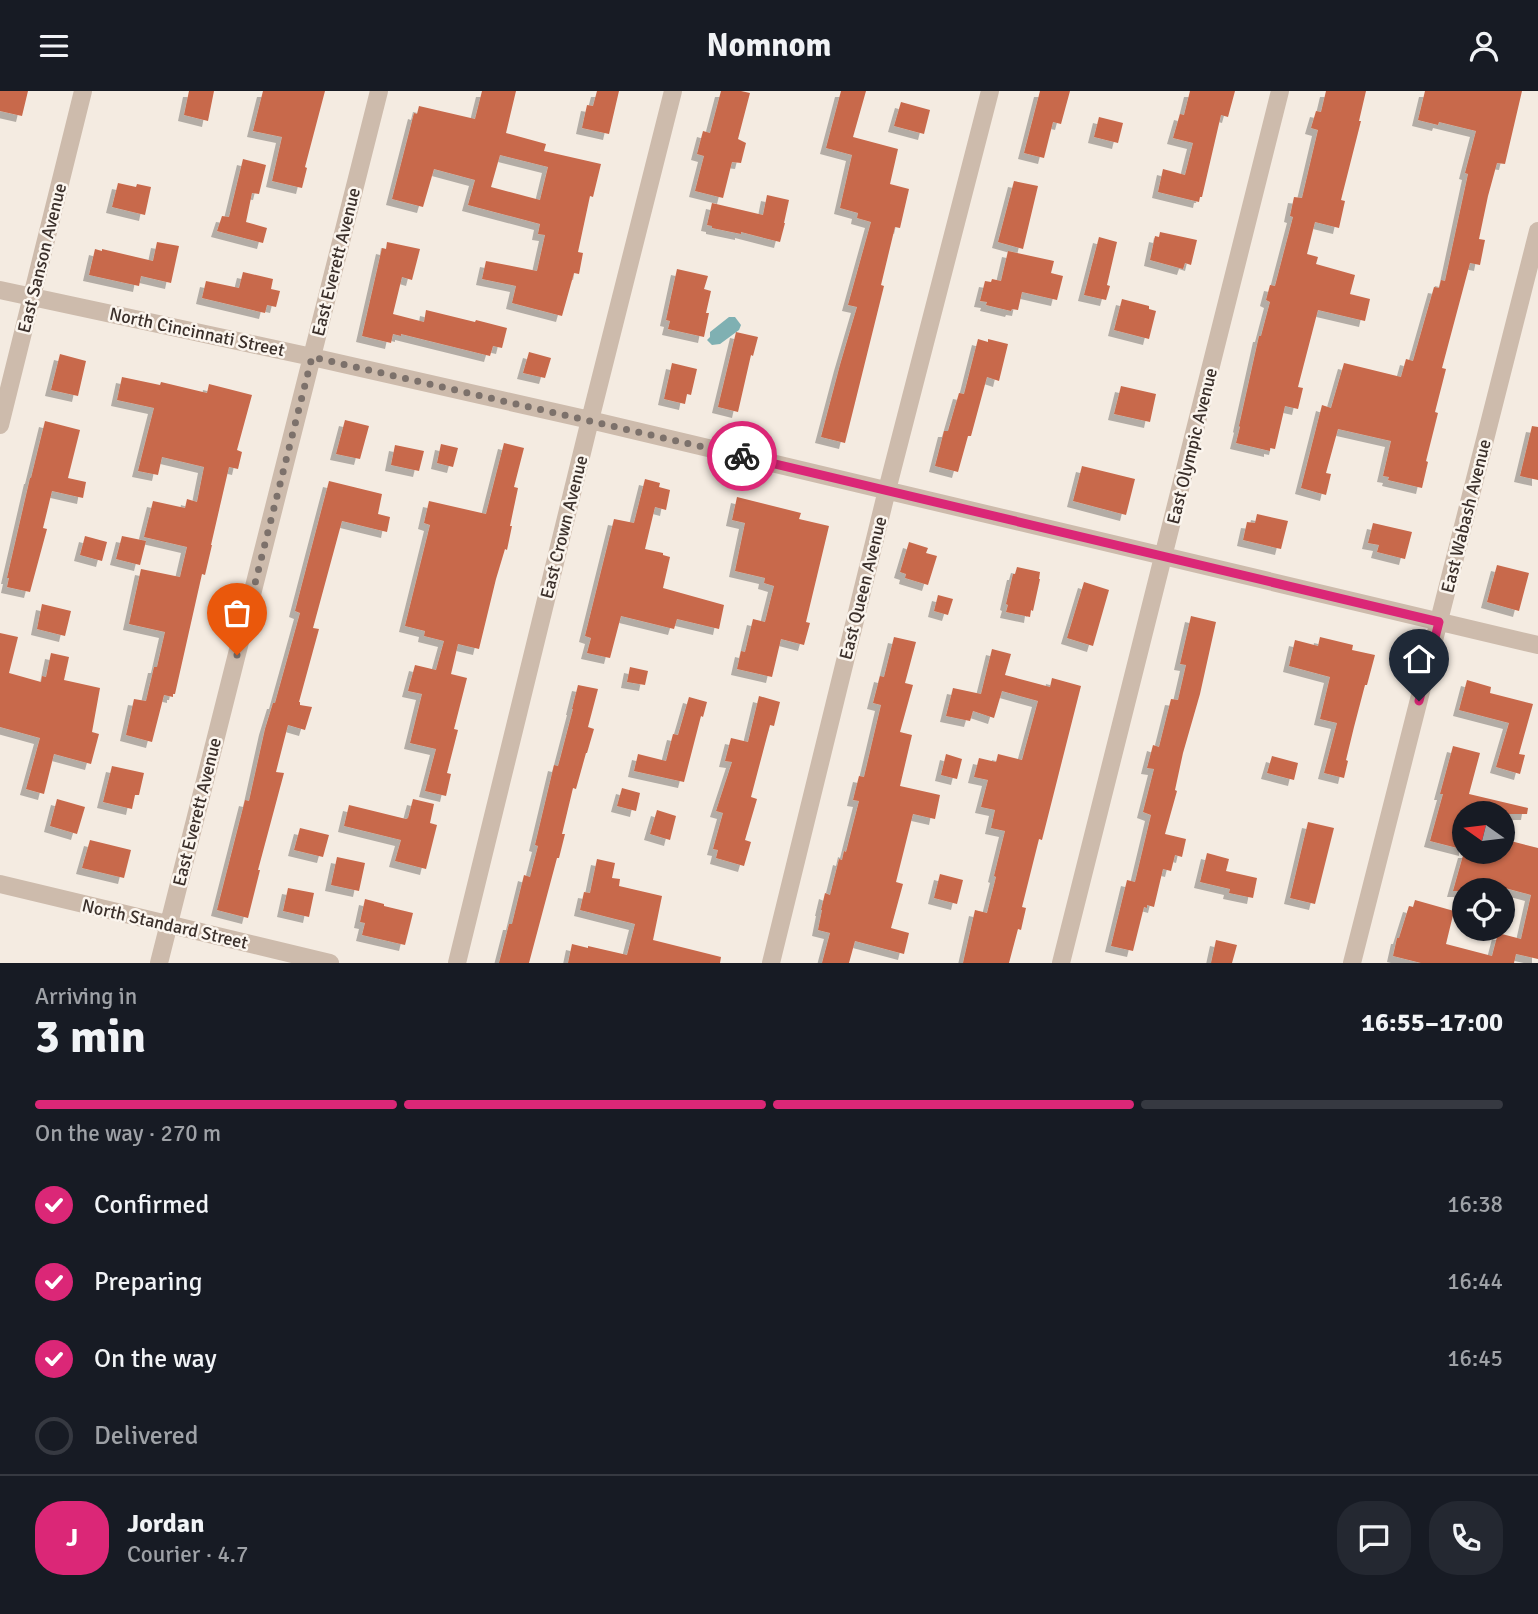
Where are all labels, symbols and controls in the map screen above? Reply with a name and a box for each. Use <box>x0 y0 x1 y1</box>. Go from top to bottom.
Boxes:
text: Nomnom <box>707 26 831 65</box>
icon: menu <box>35 27 73 65</box>
icon: person <box>1465 27 1503 65</box>
street label: East Sanson Avenue <box>13 181 71 335</box>
street label: East Everett Avenue <box>307 185 365 339</box>
street label: North Cincinnati Street <box>107 303 287 361</box>
street label: East Olympic Avenue <box>1162 366 1222 526</box>
courier <box>707 421 777 491</box>
icon: bike <box>723 437 761 475</box>
street label: East Wabash Avenue <box>1436 437 1496 595</box>
street label: East Crown Avenue <box>536 453 592 601</box>
street label: East Queen Avenue <box>835 514 891 662</box>
pin <box>207 583 267 655</box>
icon: bag <box>218 594 256 632</box>
pin <box>1389 629 1449 701</box>
icon: home <box>1400 640 1438 678</box>
street label: East Everett Avenue <box>168 735 226 889</box>
north arrow <box>1452 801 1516 865</box>
map controls <box>1452 801 1515 941</box>
button: locate <box>1452 878 1515 941</box>
street label: North Standard Street <box>80 894 250 954</box>
text: Arriving in <box>35 982 137 1011</box>
text: 16:55–17:00 <box>1361 1007 1503 1039</box>
text: 3 min <box>35 1009 146 1065</box>
text: On the way · 270 m <box>35 1119 221 1148</box>
icon: check <box>35 1186 73 1224</box>
text: Confirmed <box>94 1189 209 1221</box>
text: 16:38 <box>1447 1190 1503 1219</box>
icon: check <box>35 1263 73 1301</box>
text: Preparing <box>94 1266 202 1298</box>
text: 16:44 <box>1447 1267 1503 1296</box>
icon: check <box>35 1340 73 1378</box>
text: On the way <box>94 1343 217 1375</box>
text: 16:45 <box>1447 1344 1503 1373</box>
text: Delivered <box>94 1420 199 1452</box>
button: chat <box>1337 1501 1411 1575</box>
button: phone <box>1429 1501 1503 1575</box>
text: Jordan <box>127 1508 204 1540</box>
text: J <box>66 1522 78 1554</box>
text: Courier · 4.7 <box>127 1540 248 1569</box>

